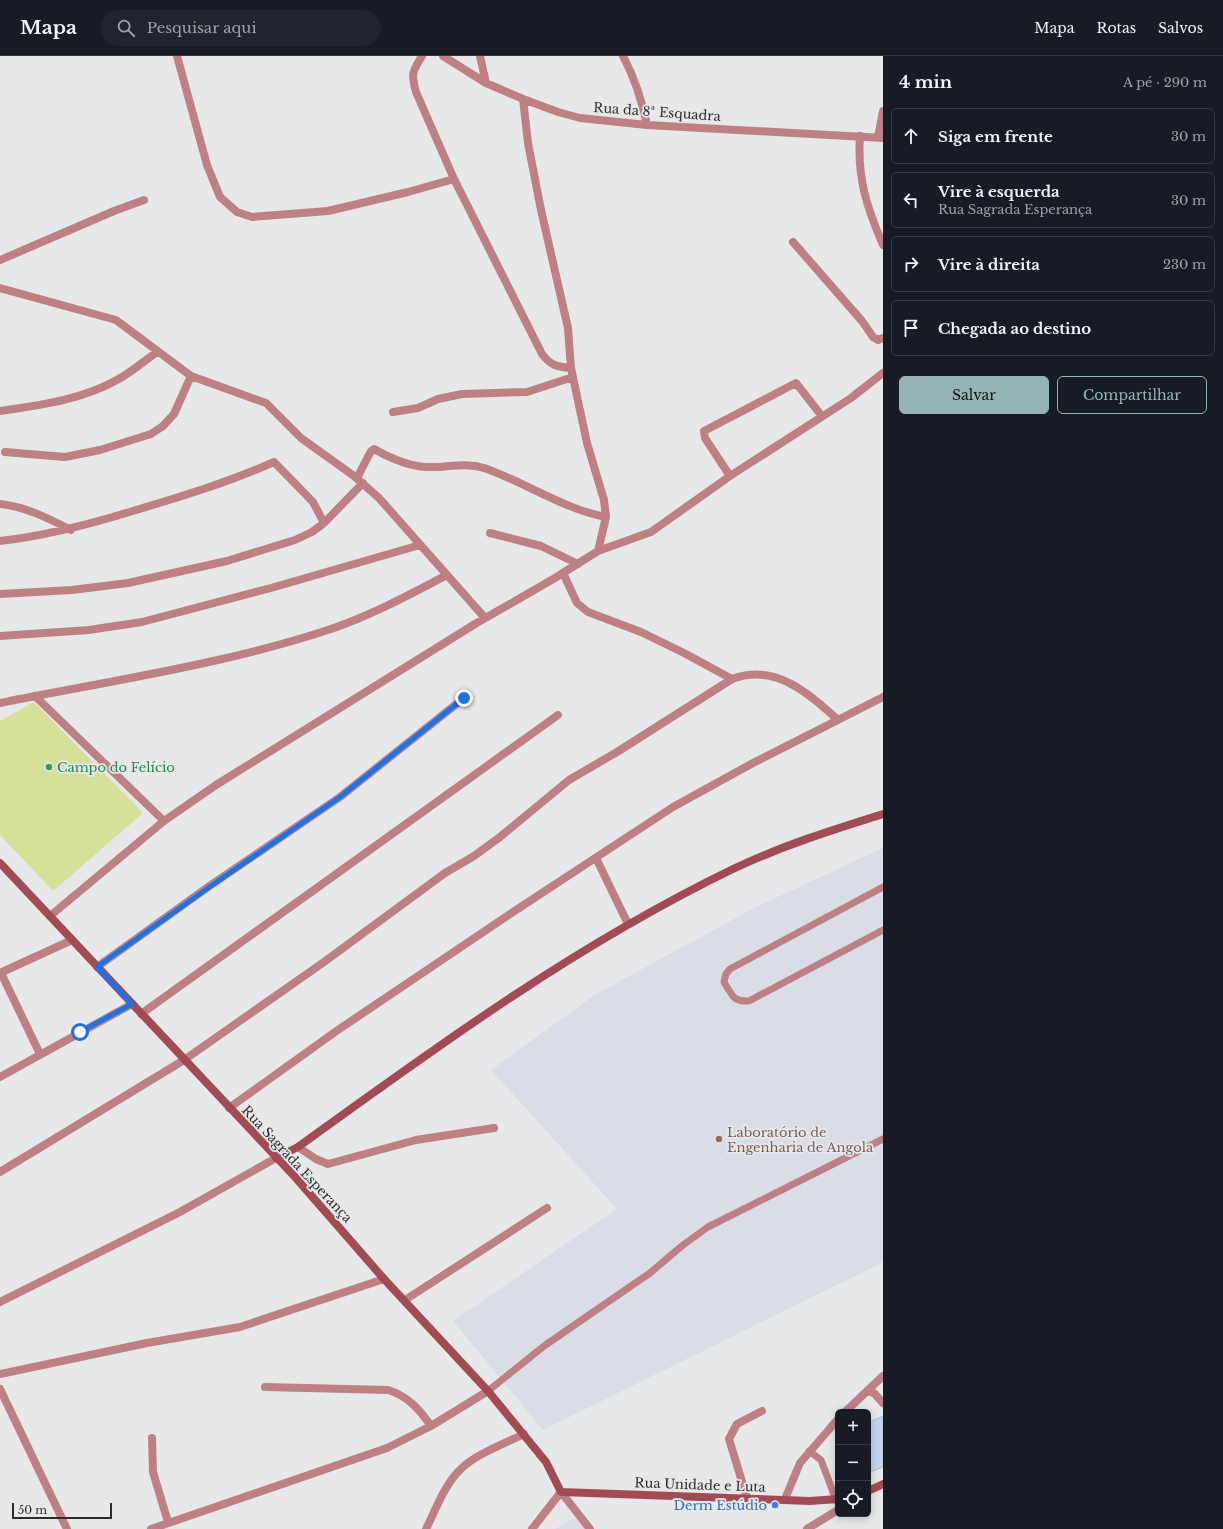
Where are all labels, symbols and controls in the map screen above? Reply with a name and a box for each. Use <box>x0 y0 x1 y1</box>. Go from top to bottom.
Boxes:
search box <box>101 10 381 46</box>
text: Mapa <box>20 16 77 39</box>
icon: search <box>115 17 137 39</box>
text: Pesquisar aqui <box>147 18 257 37</box>
text: Mapa <box>1034 19 1075 37</box>
text: Rotas <box>1097 19 1136 37</box>
text: Salvos <box>1158 19 1203 37</box>
text: 4 min <box>899 72 952 93</box>
text: A pé · 290 m <box>1123 74 1207 91</box>
street label: Rua da 8ª Esquadra <box>593 99 722 125</box>
icon: ahead <box>900 125 922 147</box>
text: Siga em frente <box>938 127 1053 146</box>
text: 30 m <box>1171 128 1206 145</box>
text: Vire à esquerda <box>938 182 1060 201</box>
icon: left <box>900 189 922 211</box>
text: 30 m <box>1171 192 1206 209</box>
text: Rua Sagrada Esperança <box>938 201 1092 218</box>
icon: right <box>900 253 922 275</box>
text: Vire à direita <box>938 255 1040 274</box>
text: 230 m <box>1163 256 1206 273</box>
icon: arrive <box>900 317 922 339</box>
text: Chegada ao destino <box>938 319 1091 338</box>
button: Salvar <box>899 376 1049 414</box>
button: Compartilhar <box>1057 376 1207 414</box>
route end <box>455 689 473 707</box>
place label: Campo do Felício <box>57 759 175 776</box>
marker: Campo do Felício <box>44 762 54 772</box>
route start <box>71 1023 89 1041</box>
street label: Rua Sagrada Esperança <box>238 1102 356 1227</box>
place label: Laboratório de Engenharia de Angola <box>727 1124 874 1156</box>
marker: Laboratório de Engenharia de Angola <box>714 1134 724 1144</box>
map controls <box>835 1409 871 1517</box>
button: + <box>835 1409 871 1445</box>
button: − <box>835 1445 871 1481</box>
street label: Rua Unidade e Luta <box>634 1474 767 1496</box>
button: locate <box>835 1481 871 1517</box>
place label: Derm Estúdio <box>674 1497 767 1514</box>
marker: Derm Estúdio <box>770 1500 780 1510</box>
scale bar <box>12 1501 112 1520</box>
text: 50 m <box>18 1503 47 1517</box>

